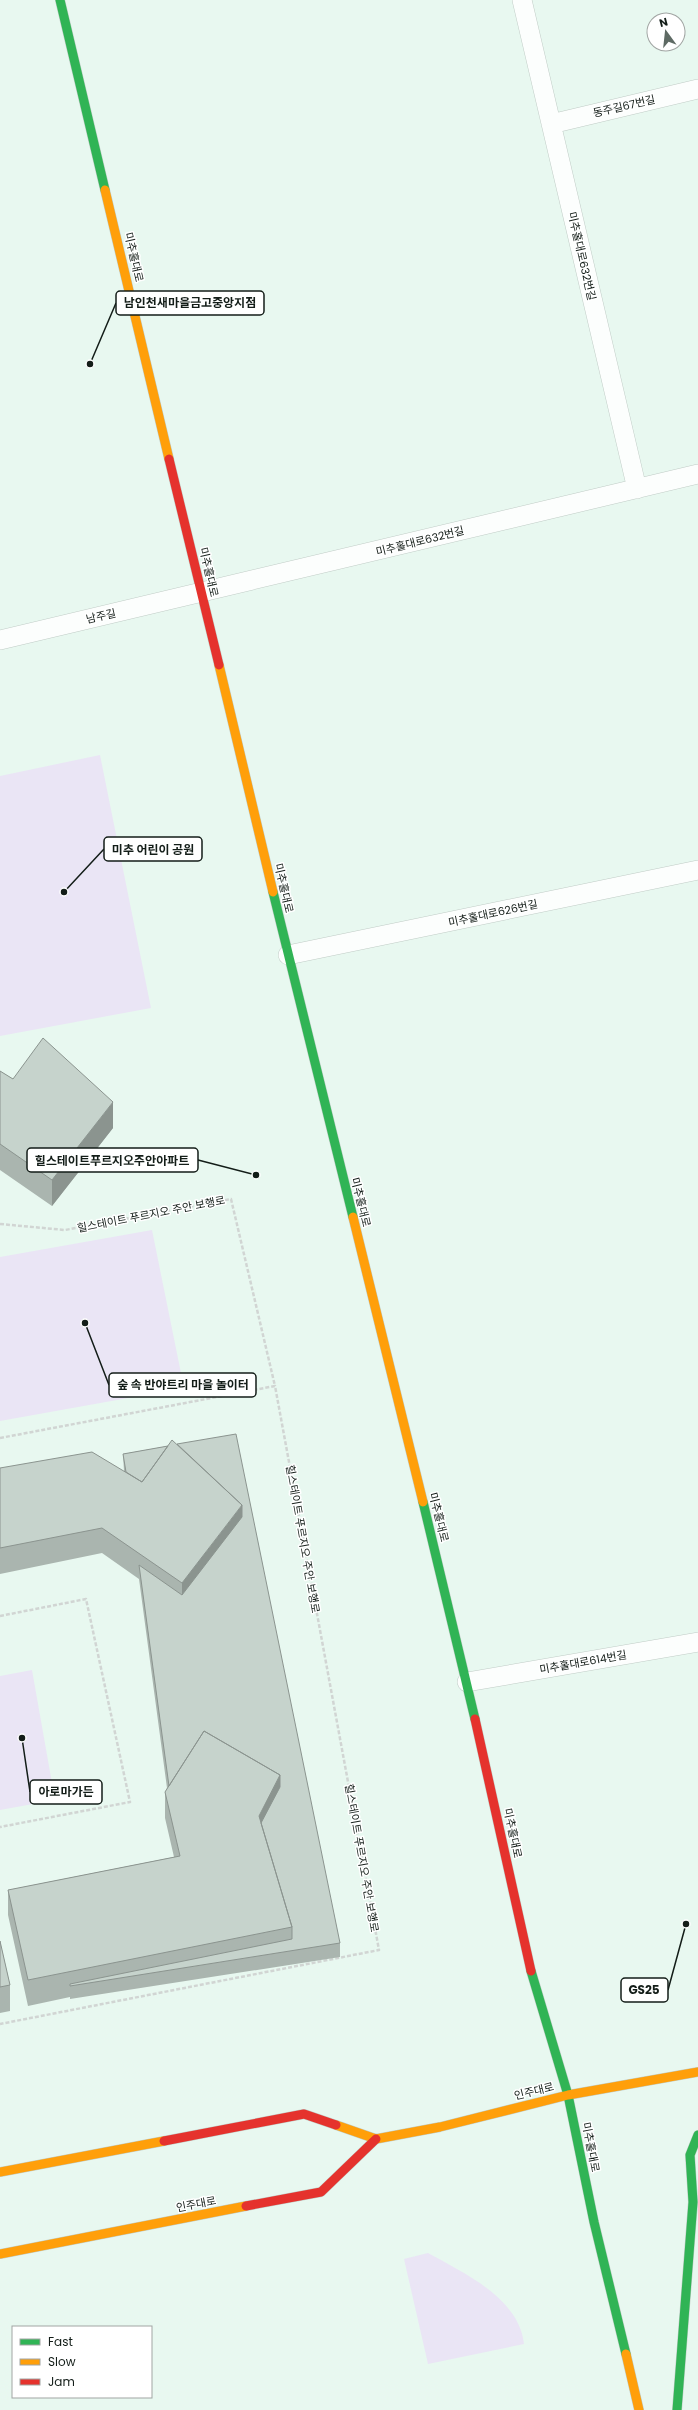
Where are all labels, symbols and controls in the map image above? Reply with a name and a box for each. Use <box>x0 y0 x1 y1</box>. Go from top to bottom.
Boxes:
north arrow <box>646 12 686 52</box>
text: N <box>657 14 669 31</box>
street label: 동주길67번길 <box>591 91 657 121</box>
street label: 미추홀대로632번길 <box>564 210 600 302</box>
street label: 미추홀대로 <box>121 231 147 283</box>
callout: 남인천새마을금고중앙지점 <box>116 291 264 315</box>
text: 남인천새마을금고중앙지점 <box>124 294 256 311</box>
street label: 미추홀대로632번길 <box>374 522 466 560</box>
street label: 미추홀대로 <box>196 546 222 598</box>
street label: 남주길 <box>84 605 118 627</box>
callout: 미추 어린이 공원 <box>104 837 202 861</box>
text: 미추 어린이 공원 <box>112 841 194 858</box>
street label: 미추홀대로 <box>271 862 297 914</box>
street label: 미추홀대로626번길 <box>447 896 539 930</box>
callout: 힐스테이트푸르지오주안아파트 <box>27 1148 198 1172</box>
text: 힐스테이트푸르지오주안아파트 <box>35 1152 189 1169</box>
street label: 미추홀대로 <box>347 1176 375 1228</box>
street label: 힐스테이트 푸르지오 주안 보행로 <box>76 1192 226 1236</box>
callout: 숲 속 반야트리 마을 놀이터 <box>109 1373 256 1397</box>
text: 숲 속 반야트리 마을 놀이터 <box>117 1376 249 1393</box>
street label: 힐스테이트 푸르지오 주안 보행로 <box>282 1464 324 1614</box>
street label: 미추홀대로 <box>425 1491 453 1543</box>
street label: 미추홀대로614번길 <box>538 1646 628 1678</box>
callout: 아로마가든 <box>30 1780 102 1804</box>
text: 아로마가든 <box>38 1783 94 1800</box>
street label: 힐스테이트 푸르지오 주안 보행로 <box>341 1783 383 1933</box>
street label: 미추홀대로 <box>500 1807 526 1859</box>
callout: GS25 <box>621 1978 668 2002</box>
text: GS25 <box>628 1981 660 1998</box>
street label: 인주대로 <box>512 2078 556 2104</box>
street label: 미추홀대로 <box>578 2121 604 2173</box>
street label: 인주대로 <box>175 2192 217 2216</box>
legend <box>12 2326 152 2398</box>
text: Fast <box>48 2333 73 2350</box>
text: Slow <box>48 2353 76 2370</box>
text: Jam <box>48 2373 75 2390</box>

